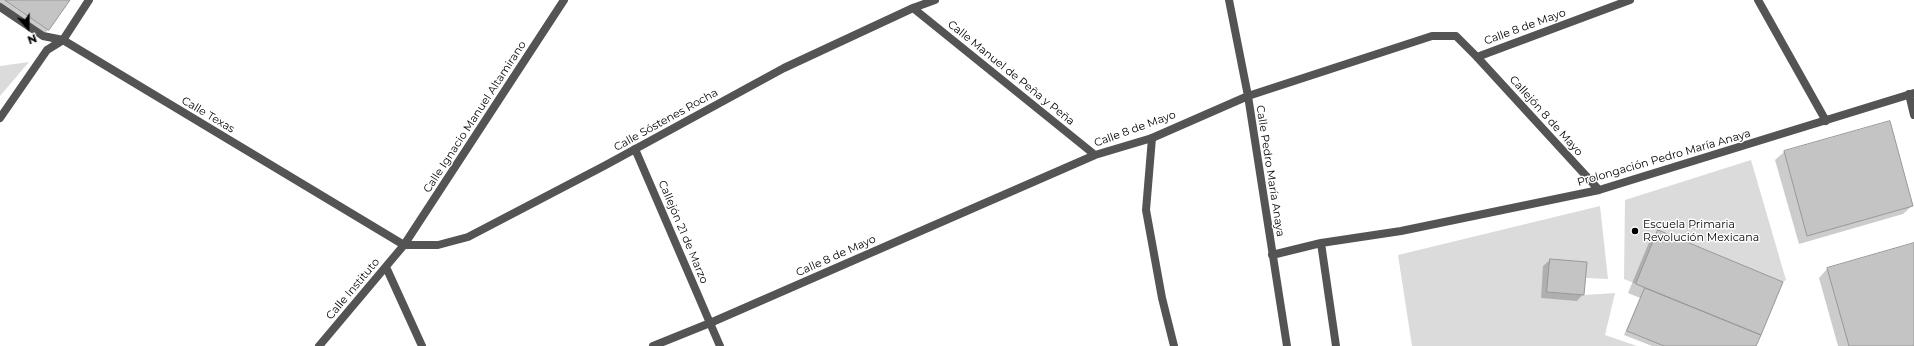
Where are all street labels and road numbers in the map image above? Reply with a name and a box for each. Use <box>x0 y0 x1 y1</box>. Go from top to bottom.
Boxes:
street label: Calle 8 de Mayo <box>1482 6 1568 48</box>
street label: Calle Manuel de Peña y Peña <box>945 18 1077 128</box>
street label: Calle Ignacio Manuel Altamirano <box>421 39 529 195</box>
street label: Callejón 8 de Mayo <box>1507 73 1585 159</box>
street label: Calle Sóstenes Rocha <box>612 86 720 154</box>
street label: Calle Texas <box>179 94 237 136</box>
street label: Calle Pedro María Anaya <box>1253 104 1287 238</box>
street label: Calle 8 de Mayo <box>1092 108 1178 150</box>
street label: Prolongación Pedro María Anaya <box>1576 127 1752 189</box>
street label: Callejón 21 de Marzo <box>655 178 711 286</box>
street label: Calle 8 de Mayo <box>794 232 878 280</box>
street label: Calle Instituto <box>323 256 383 322</box>

